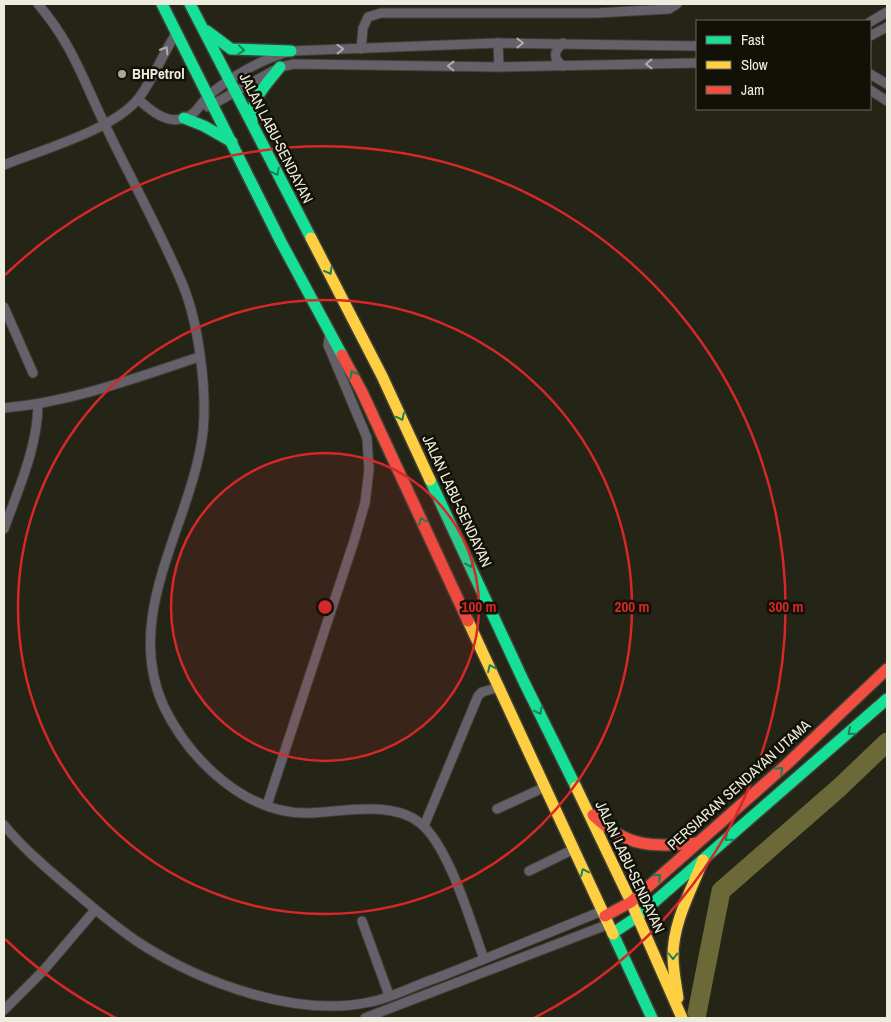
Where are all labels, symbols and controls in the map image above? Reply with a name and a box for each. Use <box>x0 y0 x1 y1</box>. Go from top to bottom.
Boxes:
legend <box>696 20 871 110</box>
text: Fast <box>741 29 765 50</box>
one-way arrow <box>516 38 524 48</box>
one-way arrow <box>238 44 246 55</box>
one-way arrow <box>336 44 344 55</box>
one-way arrow <box>159 46 169 55</box>
text: Slow <box>741 54 768 75</box>
one-way arrow <box>644 59 652 69</box>
one-way arrow <box>446 61 454 71</box>
place label: BHPetrol <box>132 63 185 84</box>
marker: BHPetrol <box>116 68 128 80</box>
street label: JALAN LABU-SENDAYAN <box>234 69 318 207</box>
text: Jam <box>741 79 764 100</box>
one-way arrow <box>270 167 280 176</box>
one-way arrow <box>323 266 333 275</box>
one-way arrow <box>349 370 359 379</box>
one-way arrow <box>395 412 406 421</box>
street label: JALAN LABU-SENDAYAN <box>418 431 497 570</box>
one-way arrow <box>418 517 428 526</box>
one-way arrow <box>464 559 474 568</box>
text: 100 m <box>462 596 496 617</box>
text: 200 m <box>615 596 649 617</box>
text: 300 m <box>769 596 803 617</box>
centre of rings <box>316 598 334 616</box>
one-way arrow <box>487 664 497 673</box>
one-way arrow <box>533 706 543 715</box>
street label: PERSIARAN SENDAYAN UTAMA <box>663 714 815 855</box>
one-way arrow <box>848 727 857 736</box>
one-way arrow <box>774 767 783 776</box>
street label: JALAN LABU-SENDAYAN <box>591 797 670 936</box>
one-way arrow <box>724 832 733 841</box>
one-way arrow <box>580 868 591 877</box>
one-way arrow <box>653 874 662 883</box>
one-way arrow <box>668 952 678 960</box>

